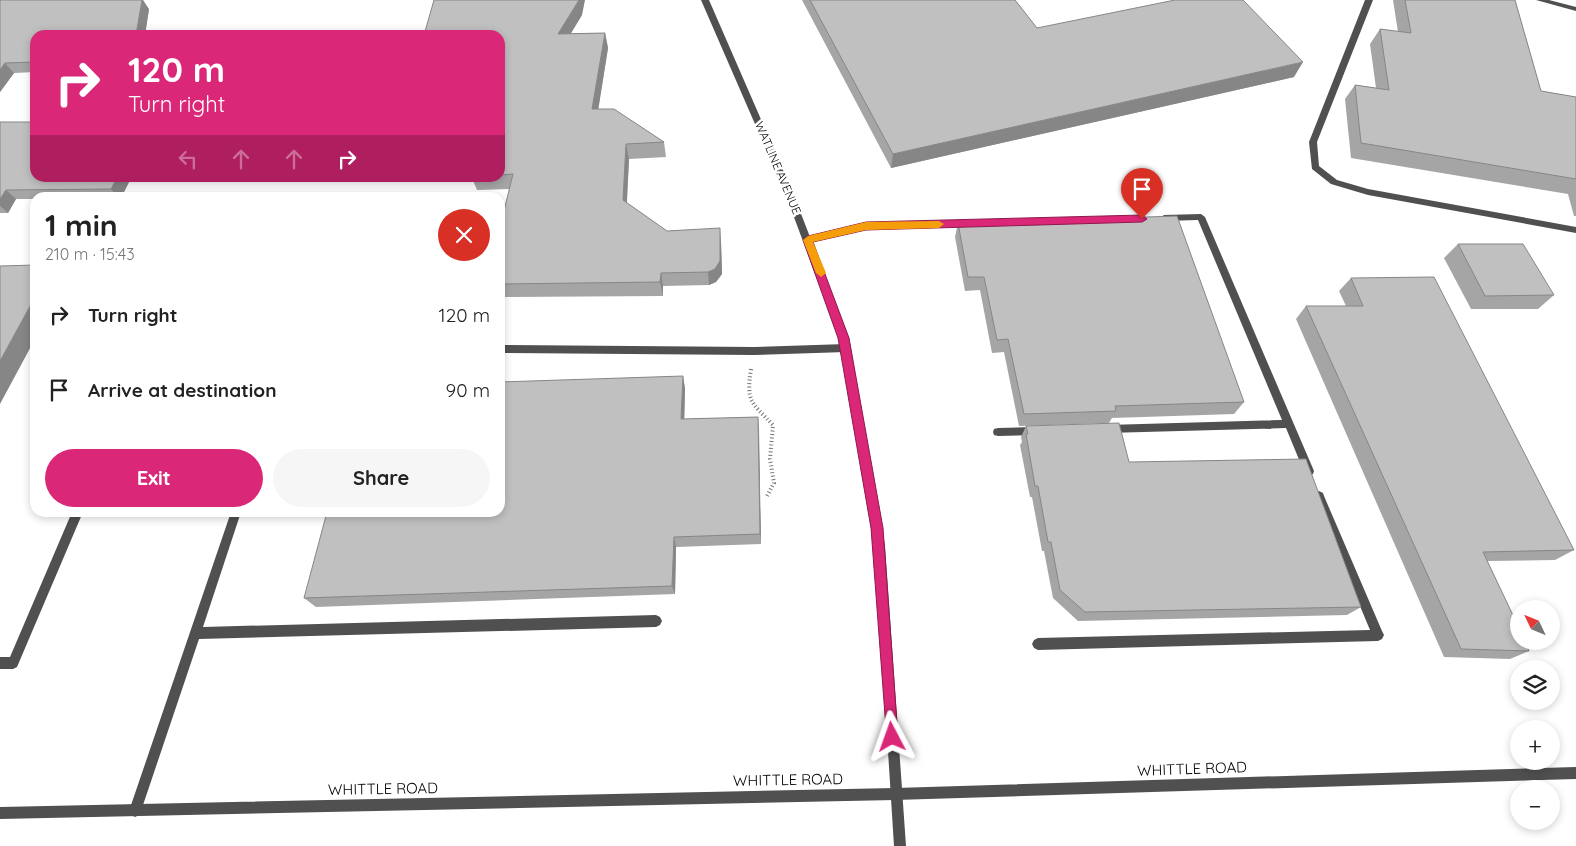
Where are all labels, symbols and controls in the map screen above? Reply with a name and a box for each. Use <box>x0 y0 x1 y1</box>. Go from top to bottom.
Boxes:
text: 120 m <box>128 47 225 91</box>
icon: right <box>45 50 110 115</box>
text: Turn right <box>128 90 225 118</box>
street label: WATLINE AVENUE <box>752 119 805 217</box>
icon: left <box>174 145 202 173</box>
icon: ahead <box>227 145 255 173</box>
icon: ahead <box>280 145 308 173</box>
icon: right <box>333 145 361 173</box>
pin <box>1121 168 1163 219</box>
icon: arrive <box>1128 175 1156 203</box>
text: 1 min <box>45 206 118 244</box>
button: close <box>438 209 490 261</box>
text: 210 m · 15:43 <box>45 244 135 264</box>
icon: right <box>45 301 73 329</box>
text: Turn right <box>88 303 177 327</box>
text: 120 m <box>439 303 490 327</box>
icon: arrive <box>45 376 73 404</box>
text: Arrive at destination <box>88 378 277 402</box>
text: 90 m <box>446 378 490 402</box>
button: Exit <box>45 449 263 507</box>
button: Share <box>273 449 490 507</box>
north arrow <box>1510 600 1560 650</box>
map controls <box>1510 600 1560 830</box>
button: layers <box>1510 660 1560 710</box>
position arrow <box>865 710 917 762</box>
button: + <box>1510 720 1560 770</box>
street label: WHITTLE ROAD <box>1137 757 1247 780</box>
street label: WHITTLE ROAD <box>733 769 843 790</box>
street label: WHITTLE ROAD <box>328 778 438 799</box>
button: − <box>1510 780 1560 830</box>

